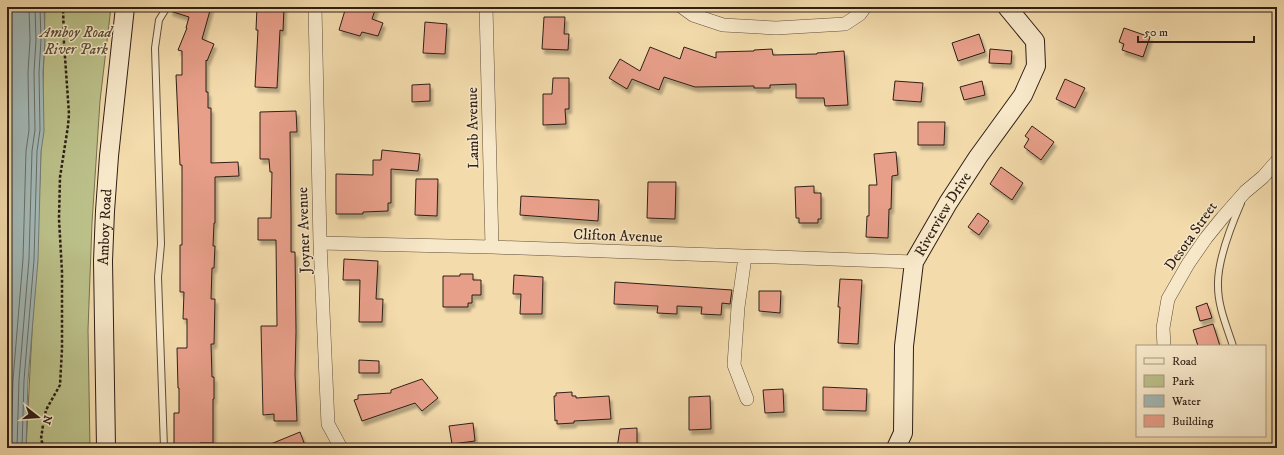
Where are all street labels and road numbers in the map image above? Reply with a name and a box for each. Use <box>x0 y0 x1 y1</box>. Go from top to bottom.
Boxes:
street label: Lamb Avenue <box>463 87 483 169</box>
street label: Riverview Drive <box>910 168 975 260</box>
street label: Joyner Avenue <box>293 187 315 275</box>
street label: Amboy Road <box>93 188 116 266</box>
street label: Desota Street <box>1160 198 1222 274</box>
street label: Clifton Avenue <box>573 225 663 247</box>

